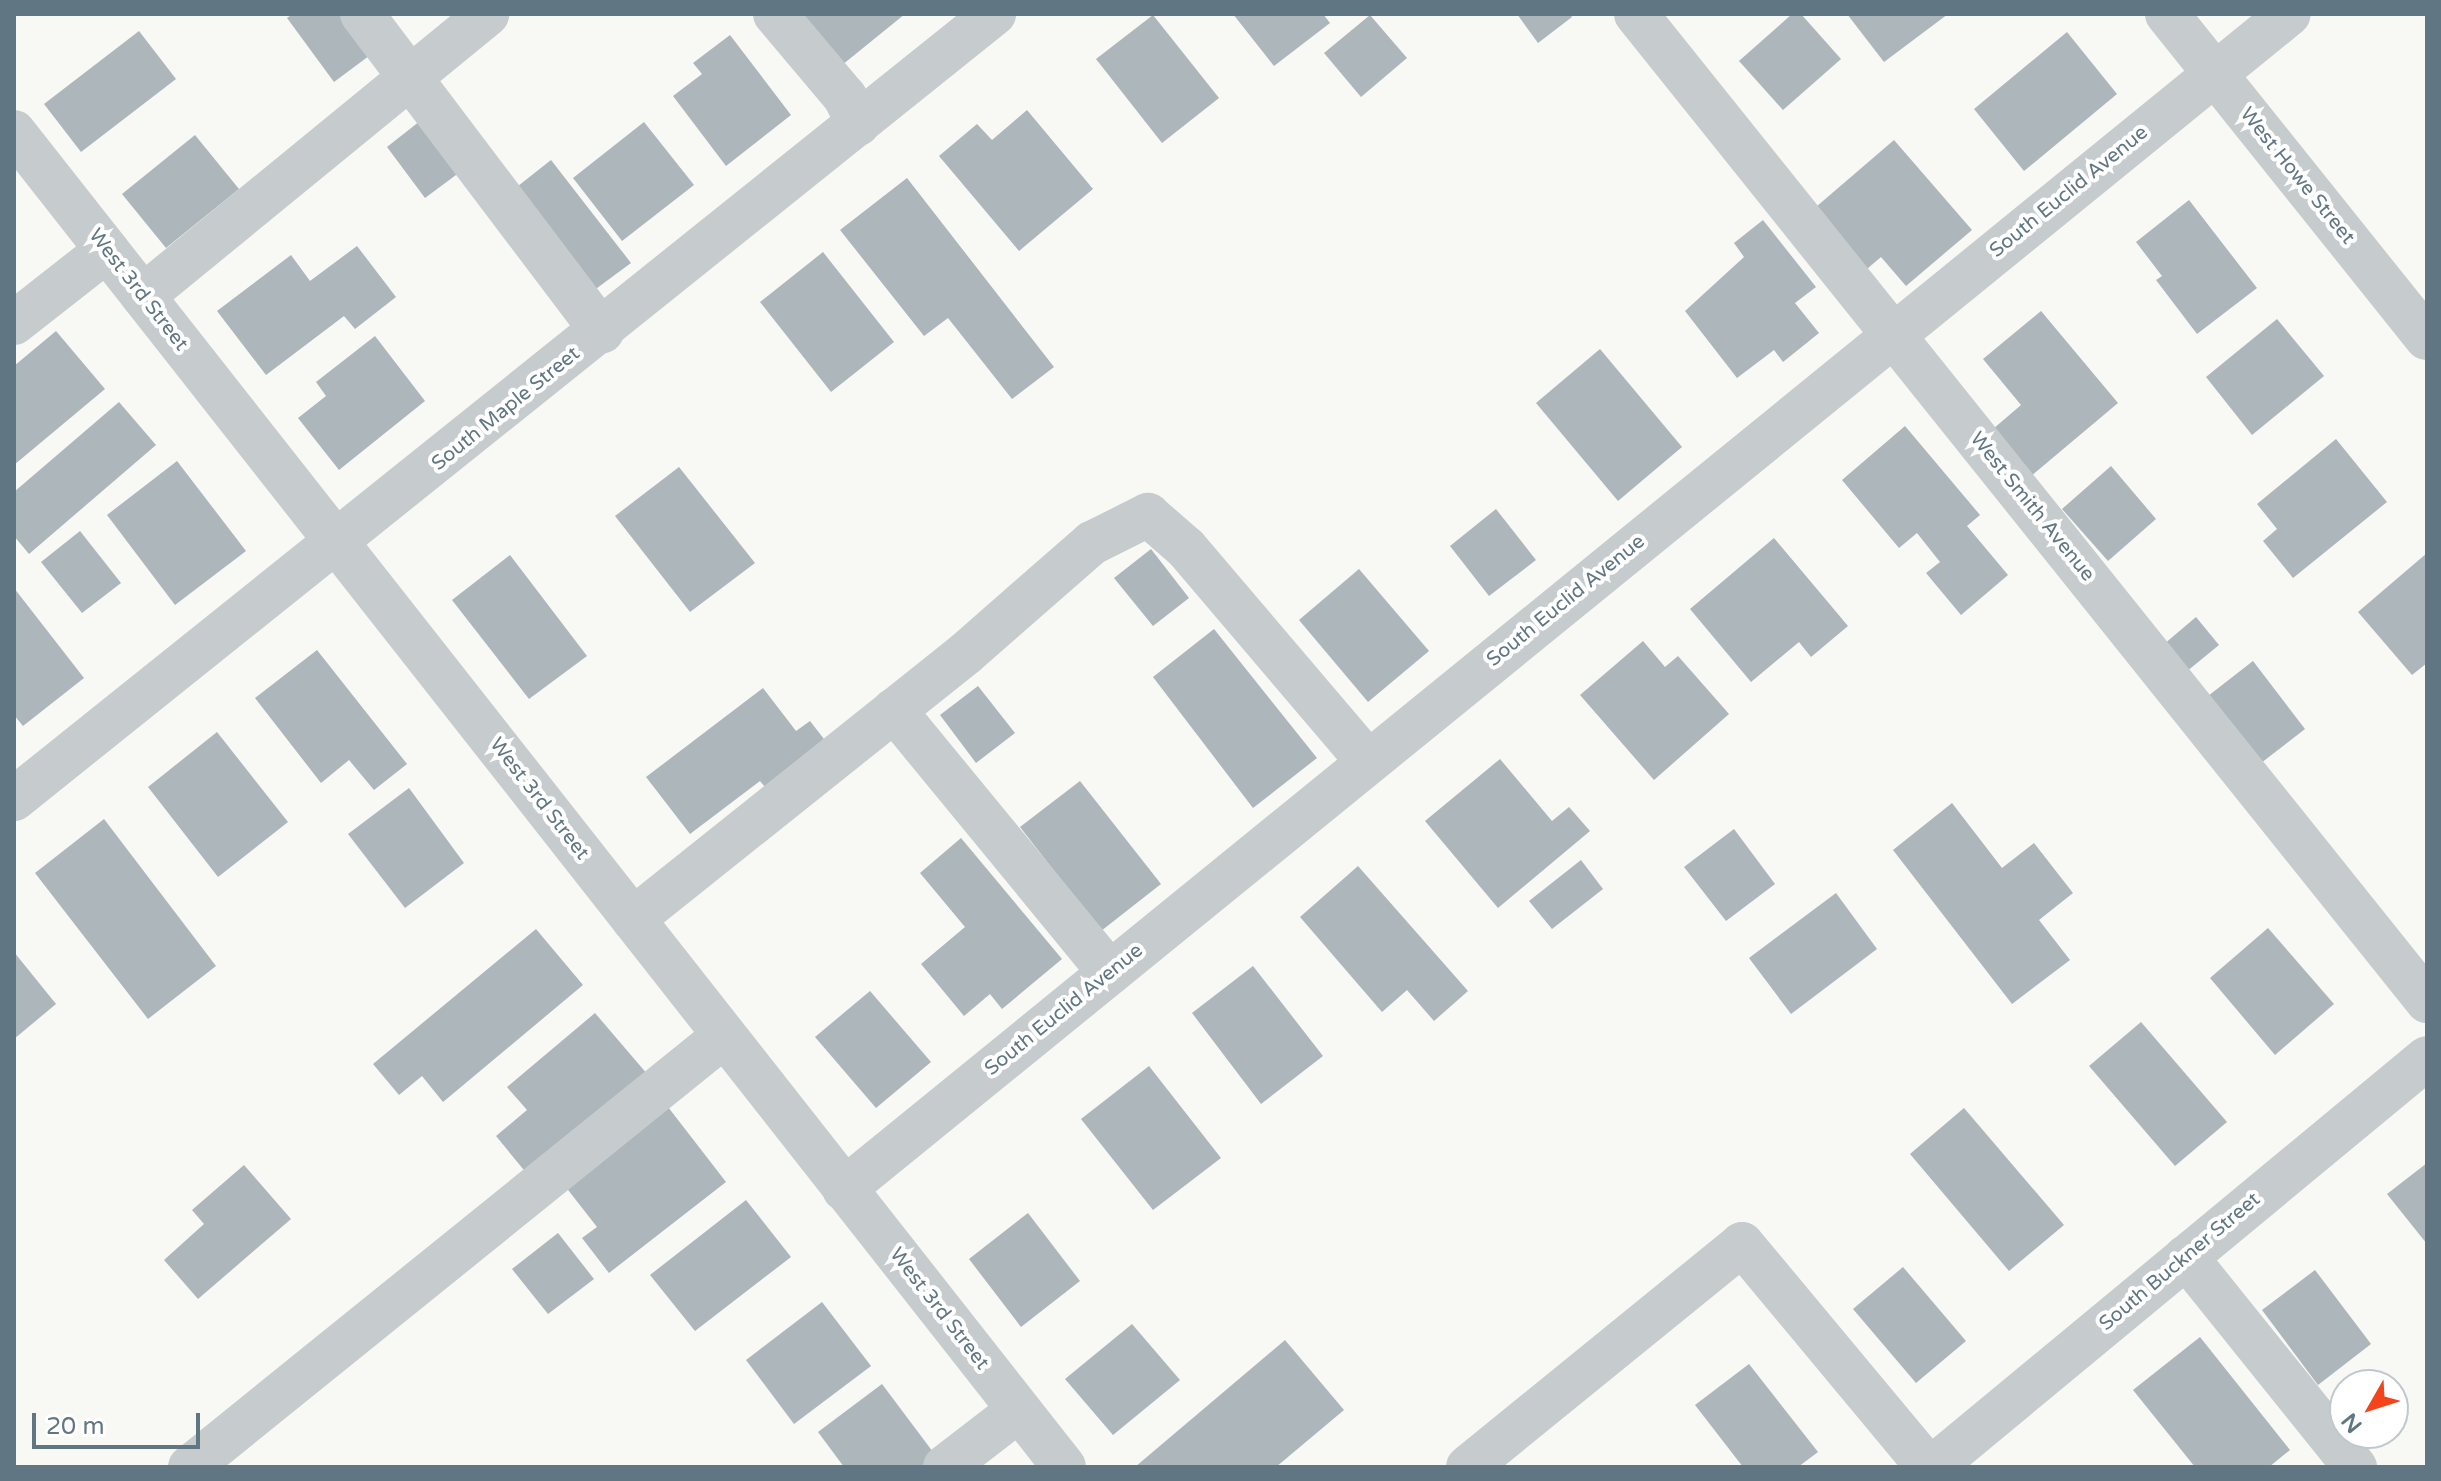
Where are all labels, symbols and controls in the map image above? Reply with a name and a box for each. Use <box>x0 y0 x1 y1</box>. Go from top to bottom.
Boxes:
street label: West Howe Street <box>2234 103 2360 249</box>
street label: South Euclid Avenue <box>1985 121 2153 263</box>
street label: West 3rd Street <box>83 224 193 356</box>
street label: South Maple Street <box>427 342 585 476</box>
street label: West Smith Avenue <box>1964 428 2100 586</box>
street label: South Euclid Avenue <box>1482 530 1650 672</box>
street label: West 3rd Street <box>484 733 594 865</box>
street label: South Euclid Avenue <box>980 939 1148 1081</box>
street label: South Buckner Street <box>2095 1188 2265 1336</box>
street label: West 3rd Street <box>884 1243 994 1375</box>
north arrow <box>2329 1369 2409 1449</box>
scale bar <box>36 1397 204 1447</box>
text: N <box>2336 1408 2368 1438</box>
text: 20 m <box>46 1412 104 1441</box>

